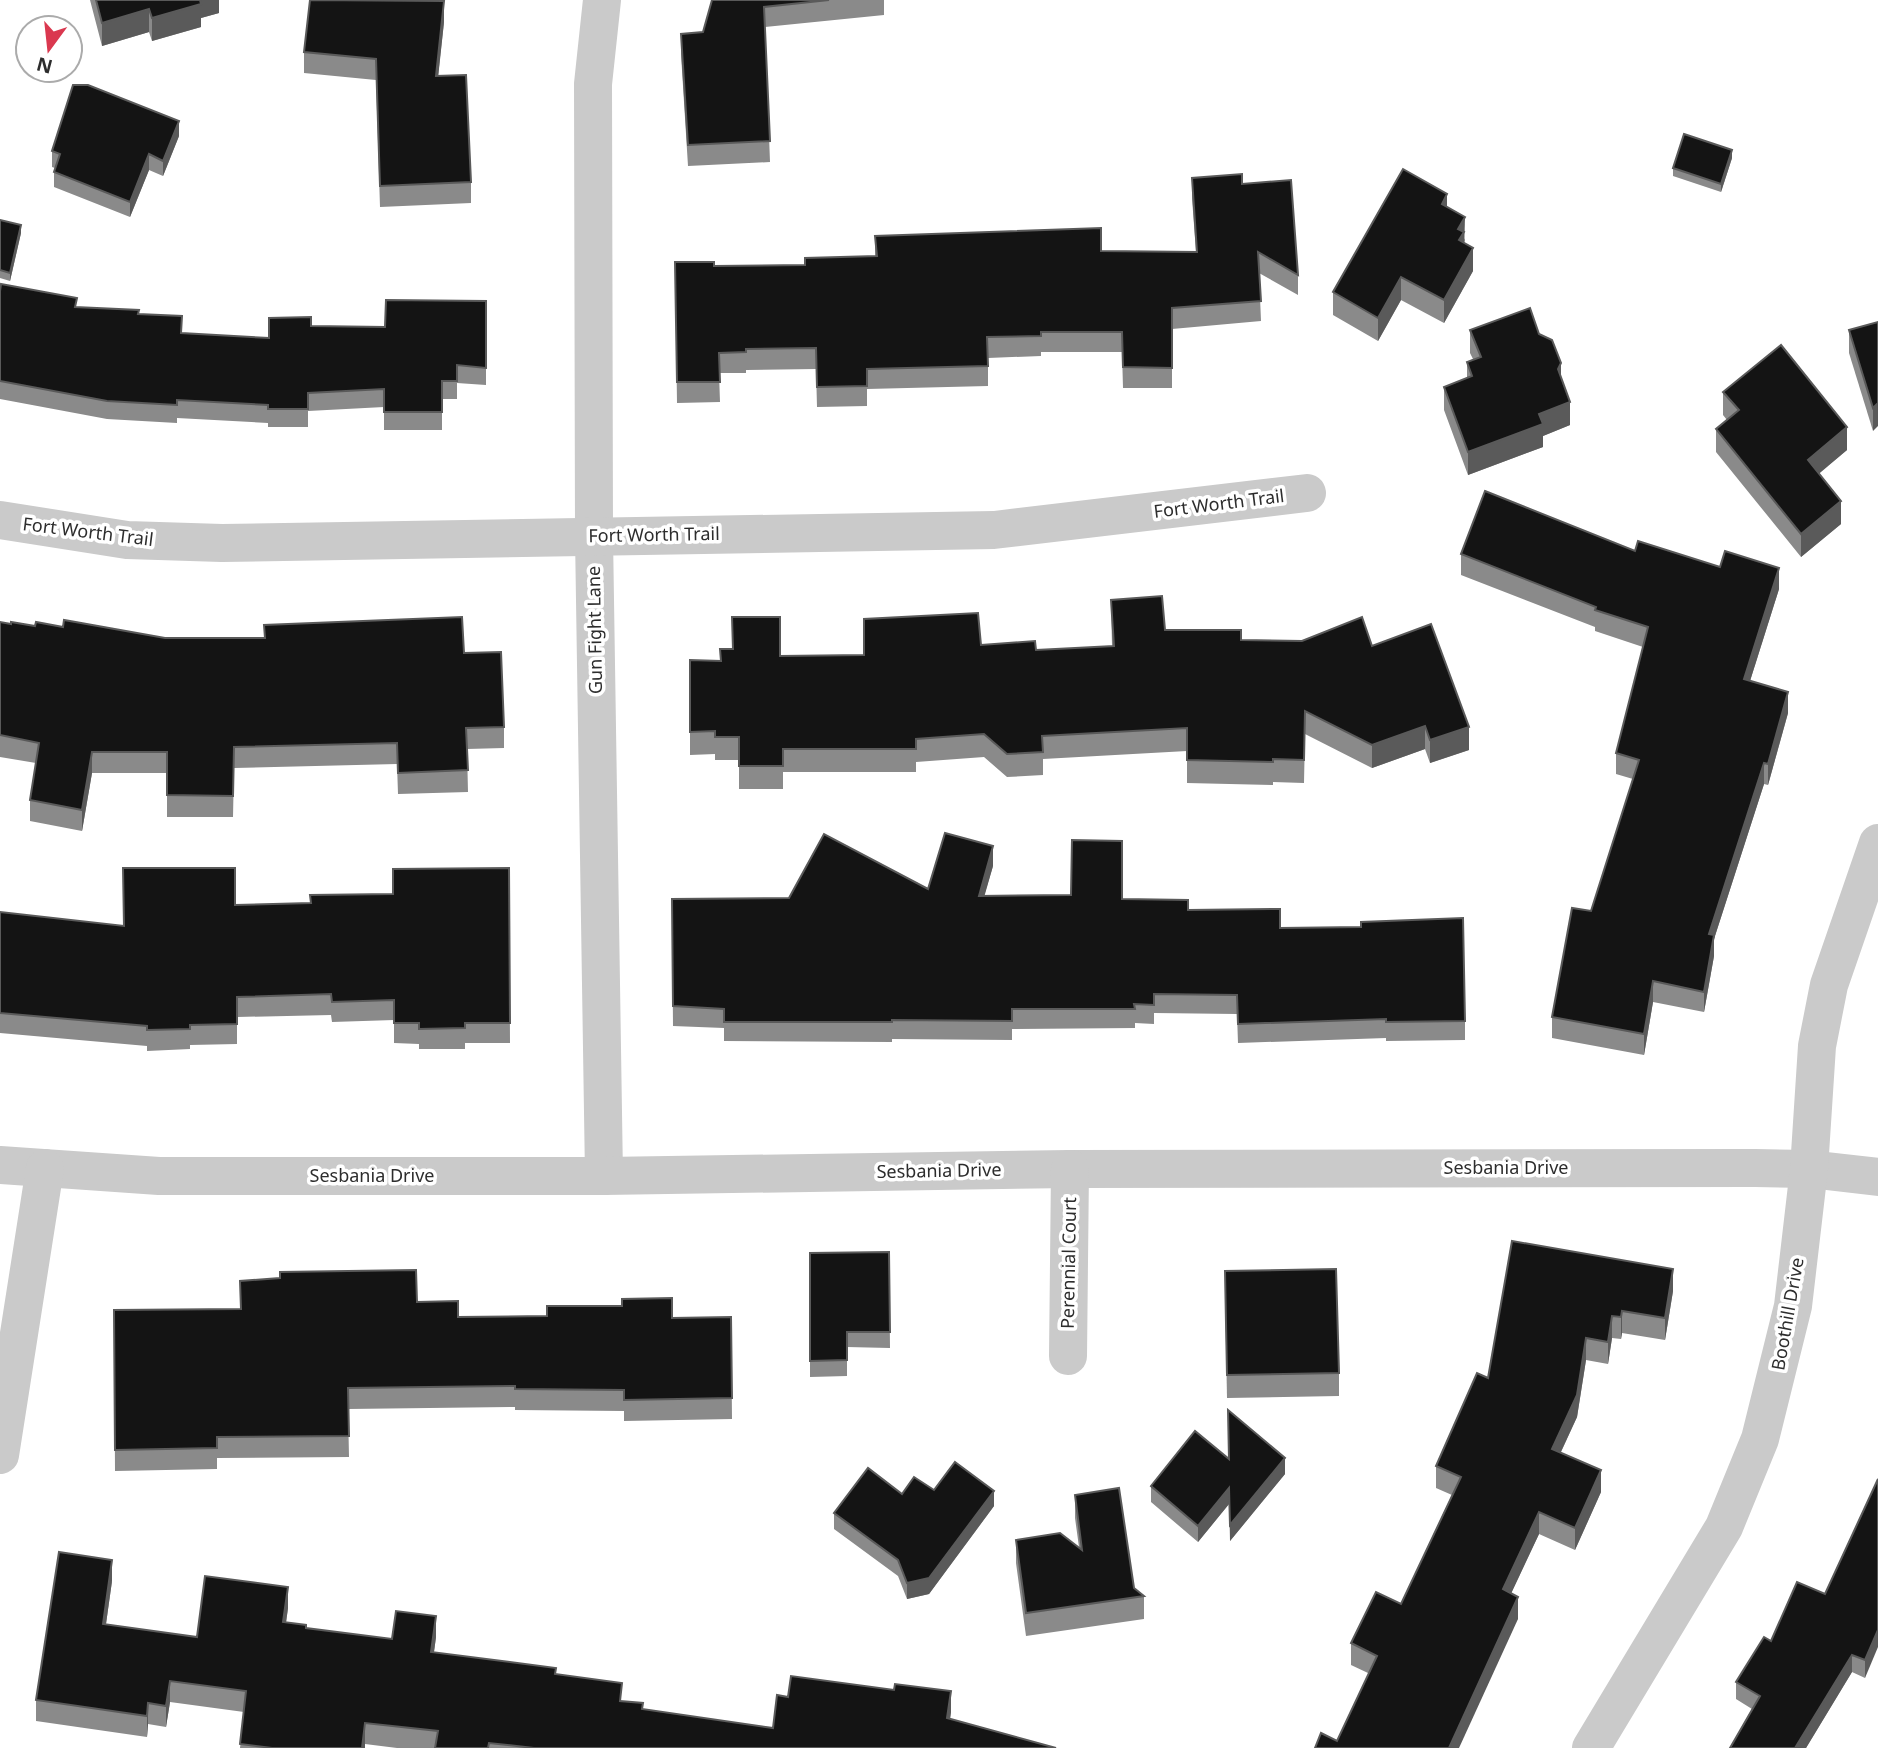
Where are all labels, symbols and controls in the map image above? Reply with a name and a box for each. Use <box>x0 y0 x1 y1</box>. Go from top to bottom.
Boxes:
north arrow <box>14 14 84 84</box>
text: N <box>34 51 55 80</box>
street label: Fort Worth Trail <box>1152 483 1286 523</box>
street label: Fort Worth Trail <box>21 511 155 551</box>
street label: Fort Worth Trail <box>588 521 720 547</box>
street label: Gun Fight Lane <box>581 566 607 694</box>
street label: Sesbania Drive <box>1444 1155 1568 1179</box>
street label: Sesbania Drive <box>876 1157 1002 1183</box>
street label: Sesbania Drive <box>310 1163 434 1187</box>
street label: Perennial Court <box>1055 1196 1081 1329</box>
street label: Boothill Drive <box>1765 1255 1809 1372</box>

